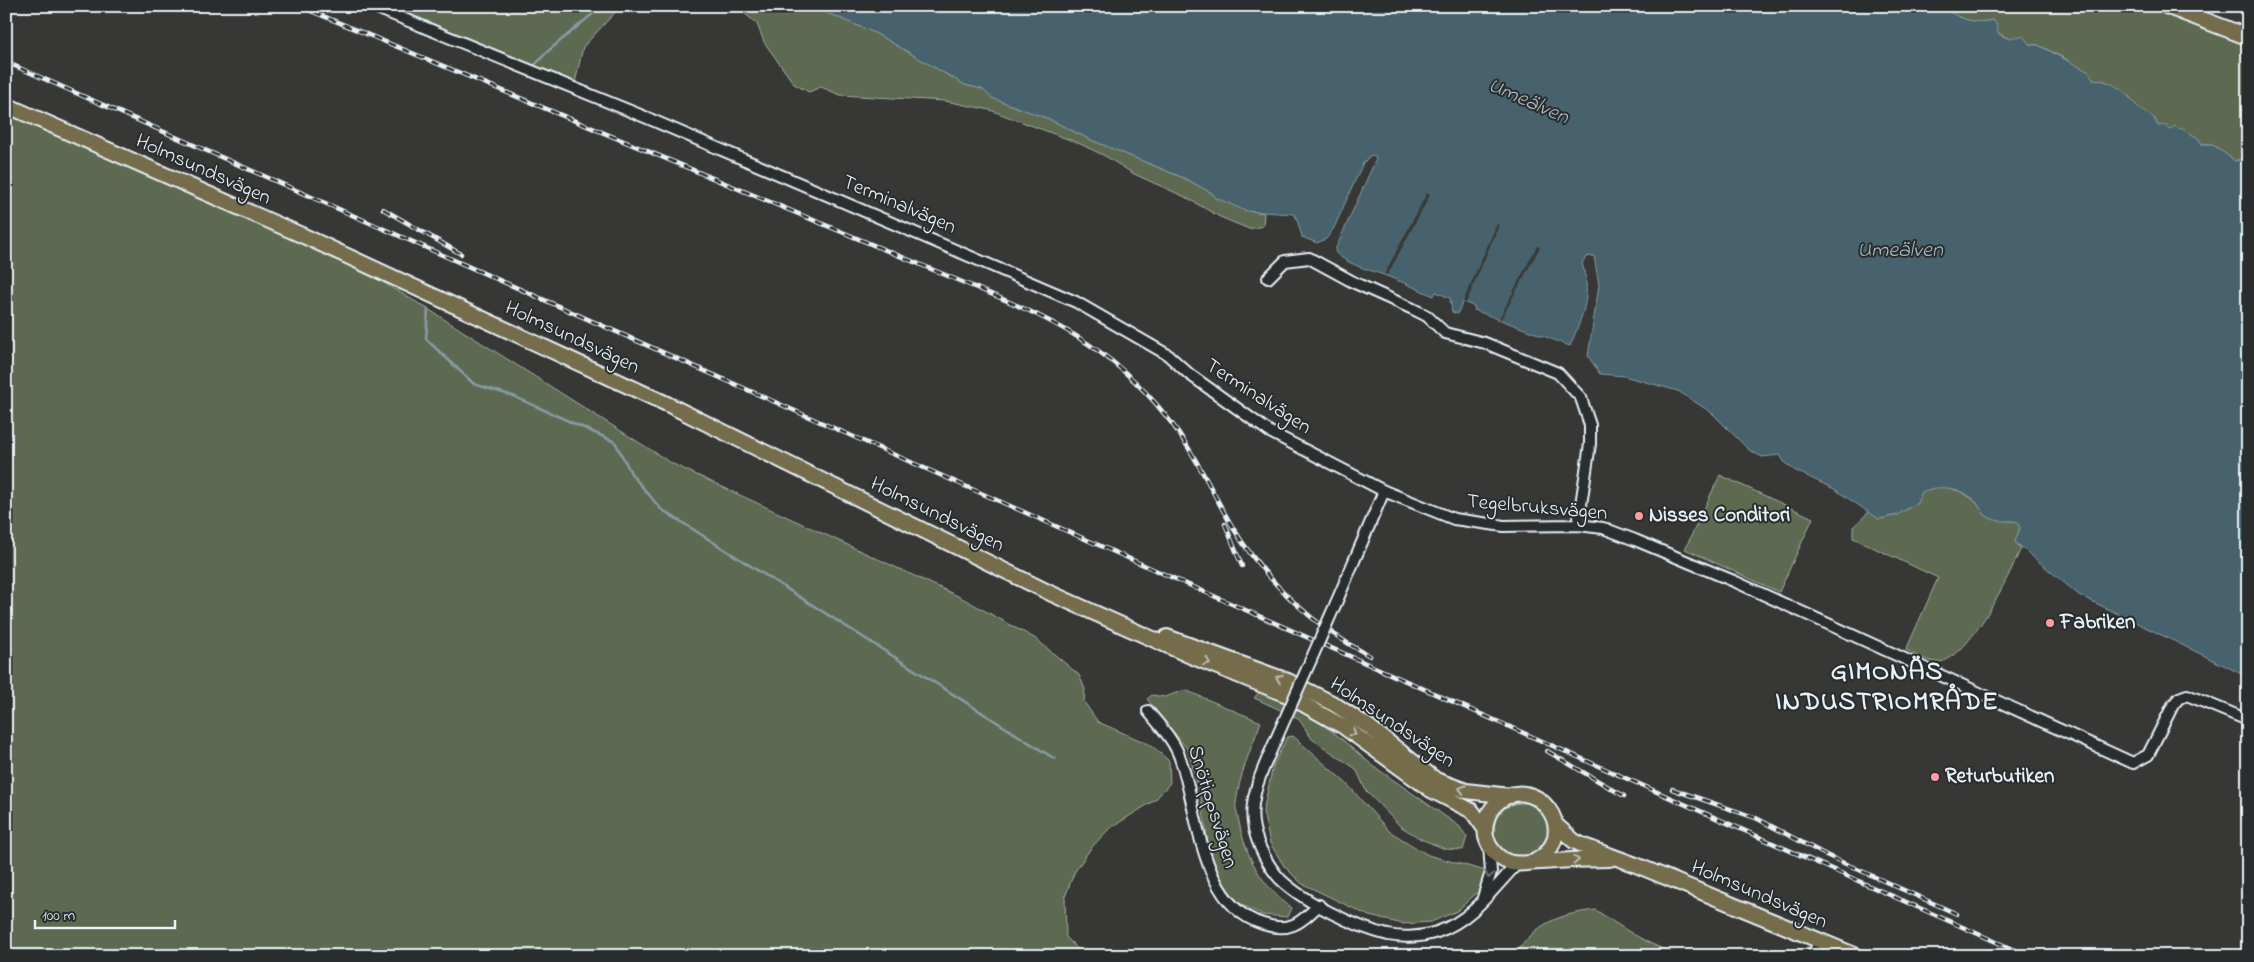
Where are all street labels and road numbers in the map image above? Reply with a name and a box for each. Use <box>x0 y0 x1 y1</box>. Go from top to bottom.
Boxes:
street label: Holmsundsvägen <box>130 127 276 215</box>
street label: Terminalvägen <box>837 168 961 244</box>
street label: Holmsundsvägen <box>499 294 644 384</box>
street label: Terminalvägen <box>1198 351 1317 444</box>
street label: Holmsundsvägen <box>864 470 1009 562</box>
street label: Tegelbruksvägen <box>1465 487 1609 531</box>
street label: Holmsundsvägen <box>1322 670 1461 778</box>
street label: Snötippsvägen <box>1177 742 1245 873</box>
street label: Holmsundsvägen <box>1685 853 1832 939</box>

